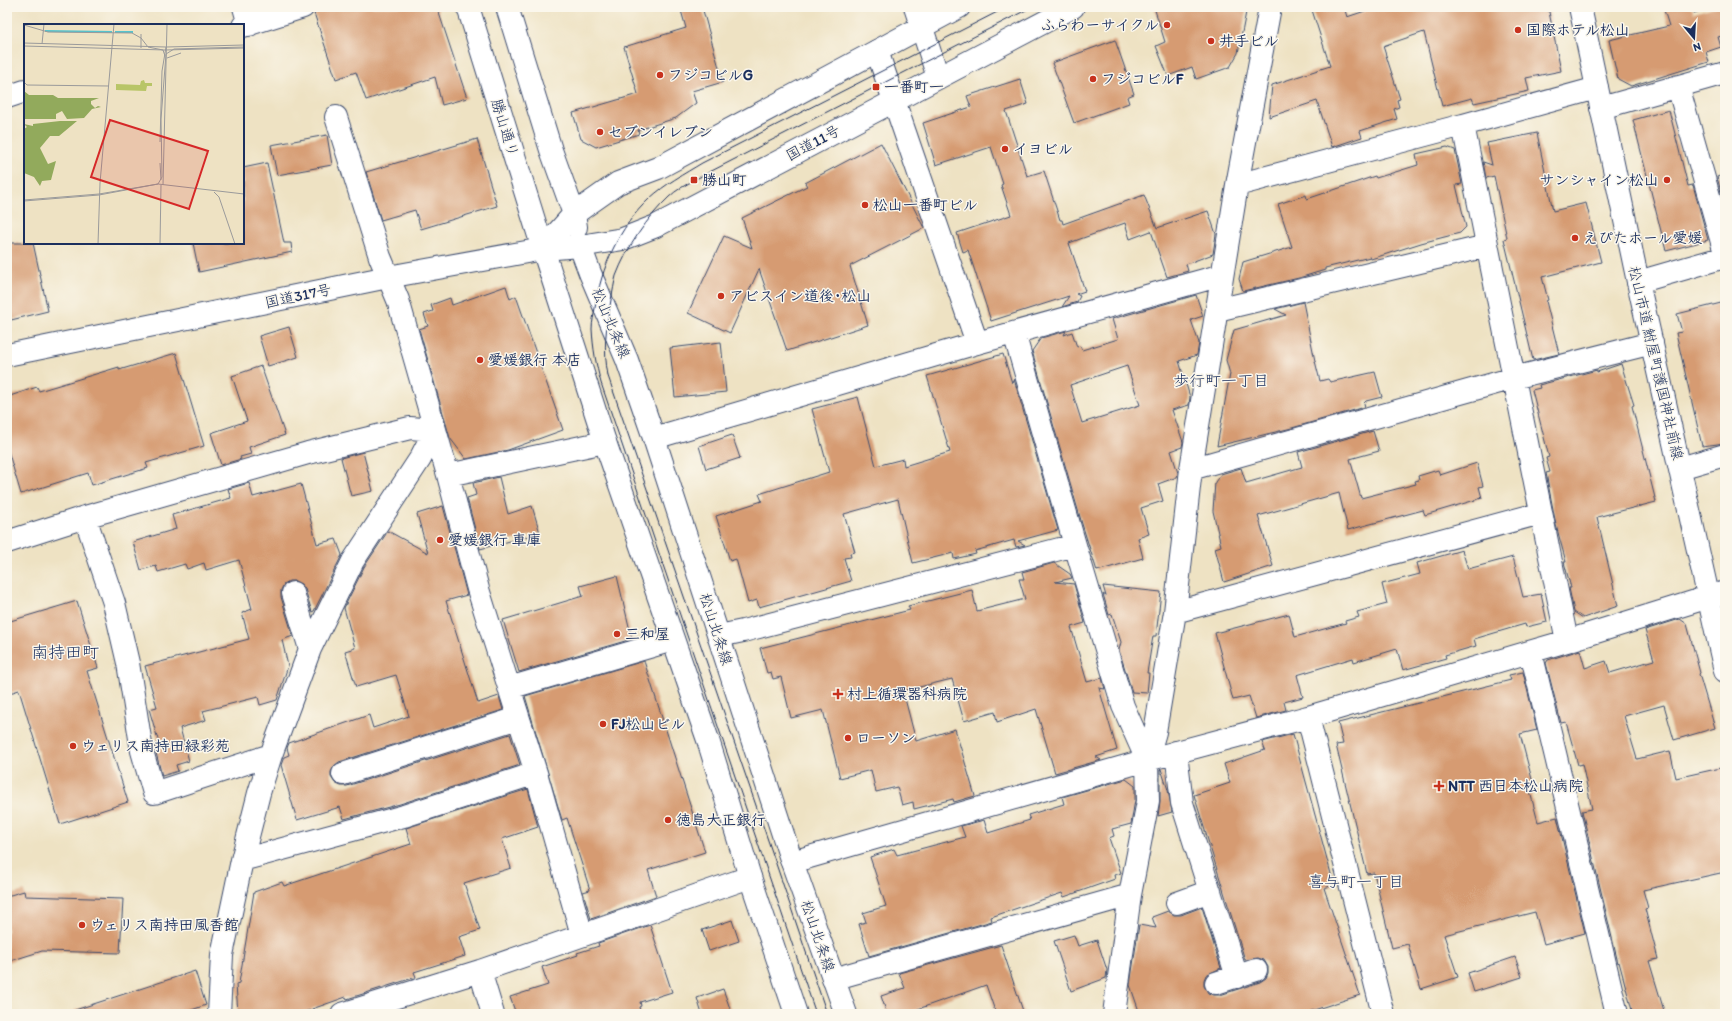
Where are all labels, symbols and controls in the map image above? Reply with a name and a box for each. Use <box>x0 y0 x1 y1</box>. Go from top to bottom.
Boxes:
place label: ふらわーサイクル <box>1040 16 1159 34</box>
north arrow <box>1674 18 1714 58</box>
marker: ふらわーサイクル <box>1162 20 1172 30</box>
place label: 国際ホテル松山 <box>1526 21 1630 39</box>
inset map <box>24 24 244 244</box>
marker: 国際ホテル松山 <box>1513 25 1523 35</box>
place label: 井手ビル <box>1219 32 1279 50</box>
marker: 井手ビル <box>1206 36 1216 46</box>
text: N <box>1691 40 1702 54</box>
place label: フジコビルG <box>668 66 753 84</box>
marker: フジコビルG <box>655 70 665 80</box>
place label: フジコビルF <box>1101 70 1184 88</box>
marker: フジコビルF <box>1088 74 1098 84</box>
place label: 一番町一 <box>884 78 944 96</box>
marker: 一番町一 <box>871 82 881 92</box>
street label: 勝山通り <box>488 97 522 159</box>
street label: 国道11号 <box>783 121 843 165</box>
place label: セブンイレブン <box>608 123 713 141</box>
marker: セブンイレブン <box>595 127 605 137</box>
place label: イヨビル <box>1013 140 1073 158</box>
marker: イヨビル <box>1000 144 1010 154</box>
place label: 勝山町 <box>702 171 747 189</box>
place label: サンシャイン松山 <box>1540 171 1659 189</box>
marker: 勝山町 <box>689 175 699 185</box>
marker: サンシャイン松山 <box>1662 175 1672 185</box>
place label: 松山一番町ビル <box>873 196 978 214</box>
marker: 松山一番町ビル <box>860 200 870 210</box>
place label: えぴたホール愛媛 <box>1583 229 1702 247</box>
marker: えぴたホール愛媛 <box>1570 233 1580 243</box>
street label: 松山市道 鮒屋町護国神社前線 <box>1625 264 1687 462</box>
street label: 国道317号 <box>263 280 333 312</box>
street label: 松山北条線 <box>588 285 634 361</box>
place label: アビスイン道後･松山 <box>729 287 872 305</box>
marker: アビスイン道後･松山 <box>716 291 726 301</box>
place label: 愛媛銀行 本店 <box>488 351 581 369</box>
marker: 愛媛銀行 本店 <box>475 355 485 365</box>
district label: 歩行町一丁目 <box>1173 371 1269 390</box>
place label: 愛媛銀行 車庫 <box>448 531 541 549</box>
marker: 愛媛銀行 車庫 <box>435 535 445 545</box>
street label: 松山北条線 <box>696 591 736 667</box>
place label: 三和屋 <box>625 625 670 643</box>
marker: 三和屋 <box>612 629 622 639</box>
district label: 南持田町 <box>31 642 99 662</box>
place label: 村上循環器科病院 <box>847 685 967 703</box>
marker: 村上循環器科病院 <box>832 688 844 700</box>
place label: FJ松山ビル <box>611 715 685 733</box>
marker: FJ松山ビル <box>598 719 608 729</box>
place label: ローソン <box>856 729 916 747</box>
marker: ローソン <box>843 733 853 743</box>
place label: ウェリス南持田緑彩苑 <box>81 737 230 755</box>
marker: ウェリス南持田緑彩苑 <box>68 741 78 751</box>
place label: NTT 西日本松山病院 <box>1448 777 1583 795</box>
marker: NTT 西日本松山病院 <box>1433 780 1445 792</box>
place label: 徳島大正銀行 <box>676 811 766 829</box>
marker: 徳島大正銀行 <box>663 815 673 825</box>
district label: 喜与町一丁目 <box>1308 872 1404 891</box>
street label: 松山北条線 <box>797 898 839 974</box>
place label: ウェリス南持田風香館 <box>90 916 239 934</box>
marker: ウェリス南持田風香館 <box>77 920 87 930</box>

